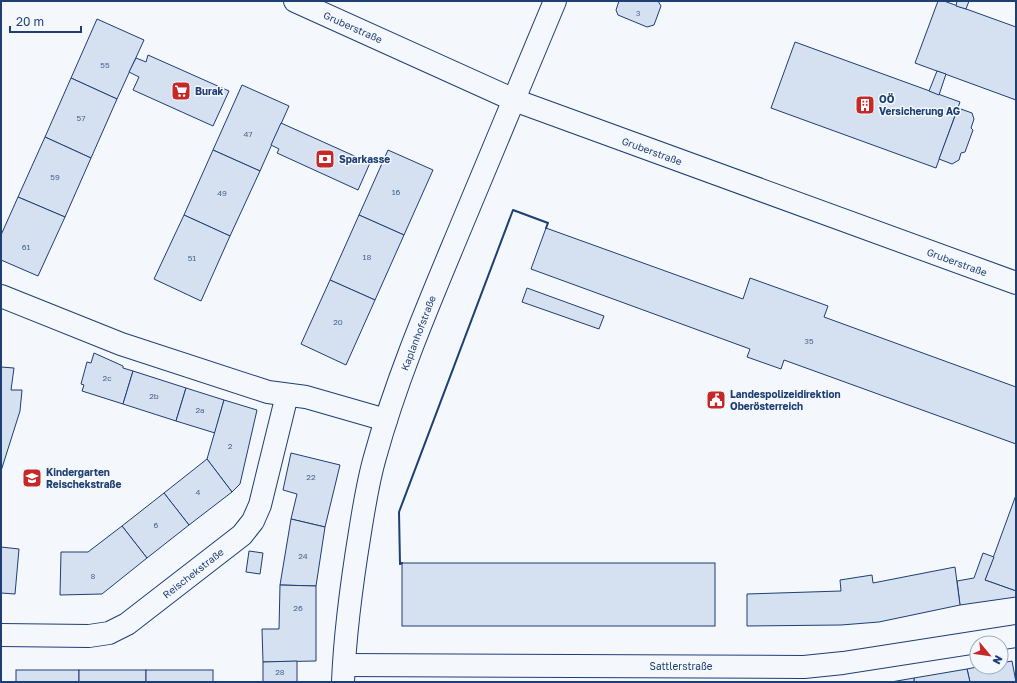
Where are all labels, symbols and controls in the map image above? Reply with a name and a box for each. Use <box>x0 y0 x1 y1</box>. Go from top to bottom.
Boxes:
scale bar <box>10 8 81 34</box>
house number: 3 <box>636 8 641 18</box>
street label: Gruberstraße <box>322 9 384 45</box>
text: 20 m <box>16 14 44 29</box>
house number: 55 <box>100 60 110 70</box>
supermarket icon: Burak <box>170 80 192 102</box>
place label: Burak <box>195 85 224 97</box>
place label: OÖ Versicherung AG <box>879 93 960 117</box>
building icon: OÖ Versicherung AG <box>854 94 876 116</box>
house number: 57 <box>77 113 85 123</box>
house number: 47 <box>243 129 253 139</box>
street label: Gruberstraße <box>620 135 684 168</box>
bank icon: Sparkasse <box>314 148 336 170</box>
place label: Sparkasse <box>339 153 390 165</box>
house number: 59 <box>50 172 60 182</box>
house number: 16 <box>392 187 401 197</box>
house number: 49 <box>217 188 227 198</box>
house number: 61 <box>22 242 30 252</box>
street label: Gruberstraße <box>925 246 989 279</box>
house number: 18 <box>363 252 371 262</box>
house number: 51 <box>188 253 196 263</box>
street label: Kaplanhofstraße <box>398 293 438 372</box>
house number: 20 <box>333 317 343 327</box>
house number: 35 <box>804 336 814 346</box>
house number: 2c <box>103 373 112 383</box>
place label: Landespolizeidirektion Oberösterreich <box>730 388 841 412</box>
public building icon: Landespolizeidirektion Oberösterreich <box>705 389 727 411</box>
house number: 2b <box>149 391 159 401</box>
house number: 2a <box>195 405 205 415</box>
house number: 2 <box>228 441 233 451</box>
place label: Kindergarten Reischekstraße <box>46 466 122 490</box>
school or university icon: Kindergarten Reischekstraße <box>21 467 43 489</box>
house number: 22 <box>306 472 316 482</box>
house number: 4 <box>196 487 201 497</box>
house number: 6 <box>154 520 159 530</box>
street label: Reischekstraße <box>160 545 226 600</box>
house number: 24 <box>298 551 308 561</box>
house number: 8 <box>91 571 96 581</box>
house number: 26 <box>293 603 303 613</box>
north arrow <box>969 635 1009 675</box>
text: N <box>990 653 1006 667</box>
street label: Sattlerstraße <box>650 660 713 672</box>
house number: 28 <box>275 667 285 677</box>

